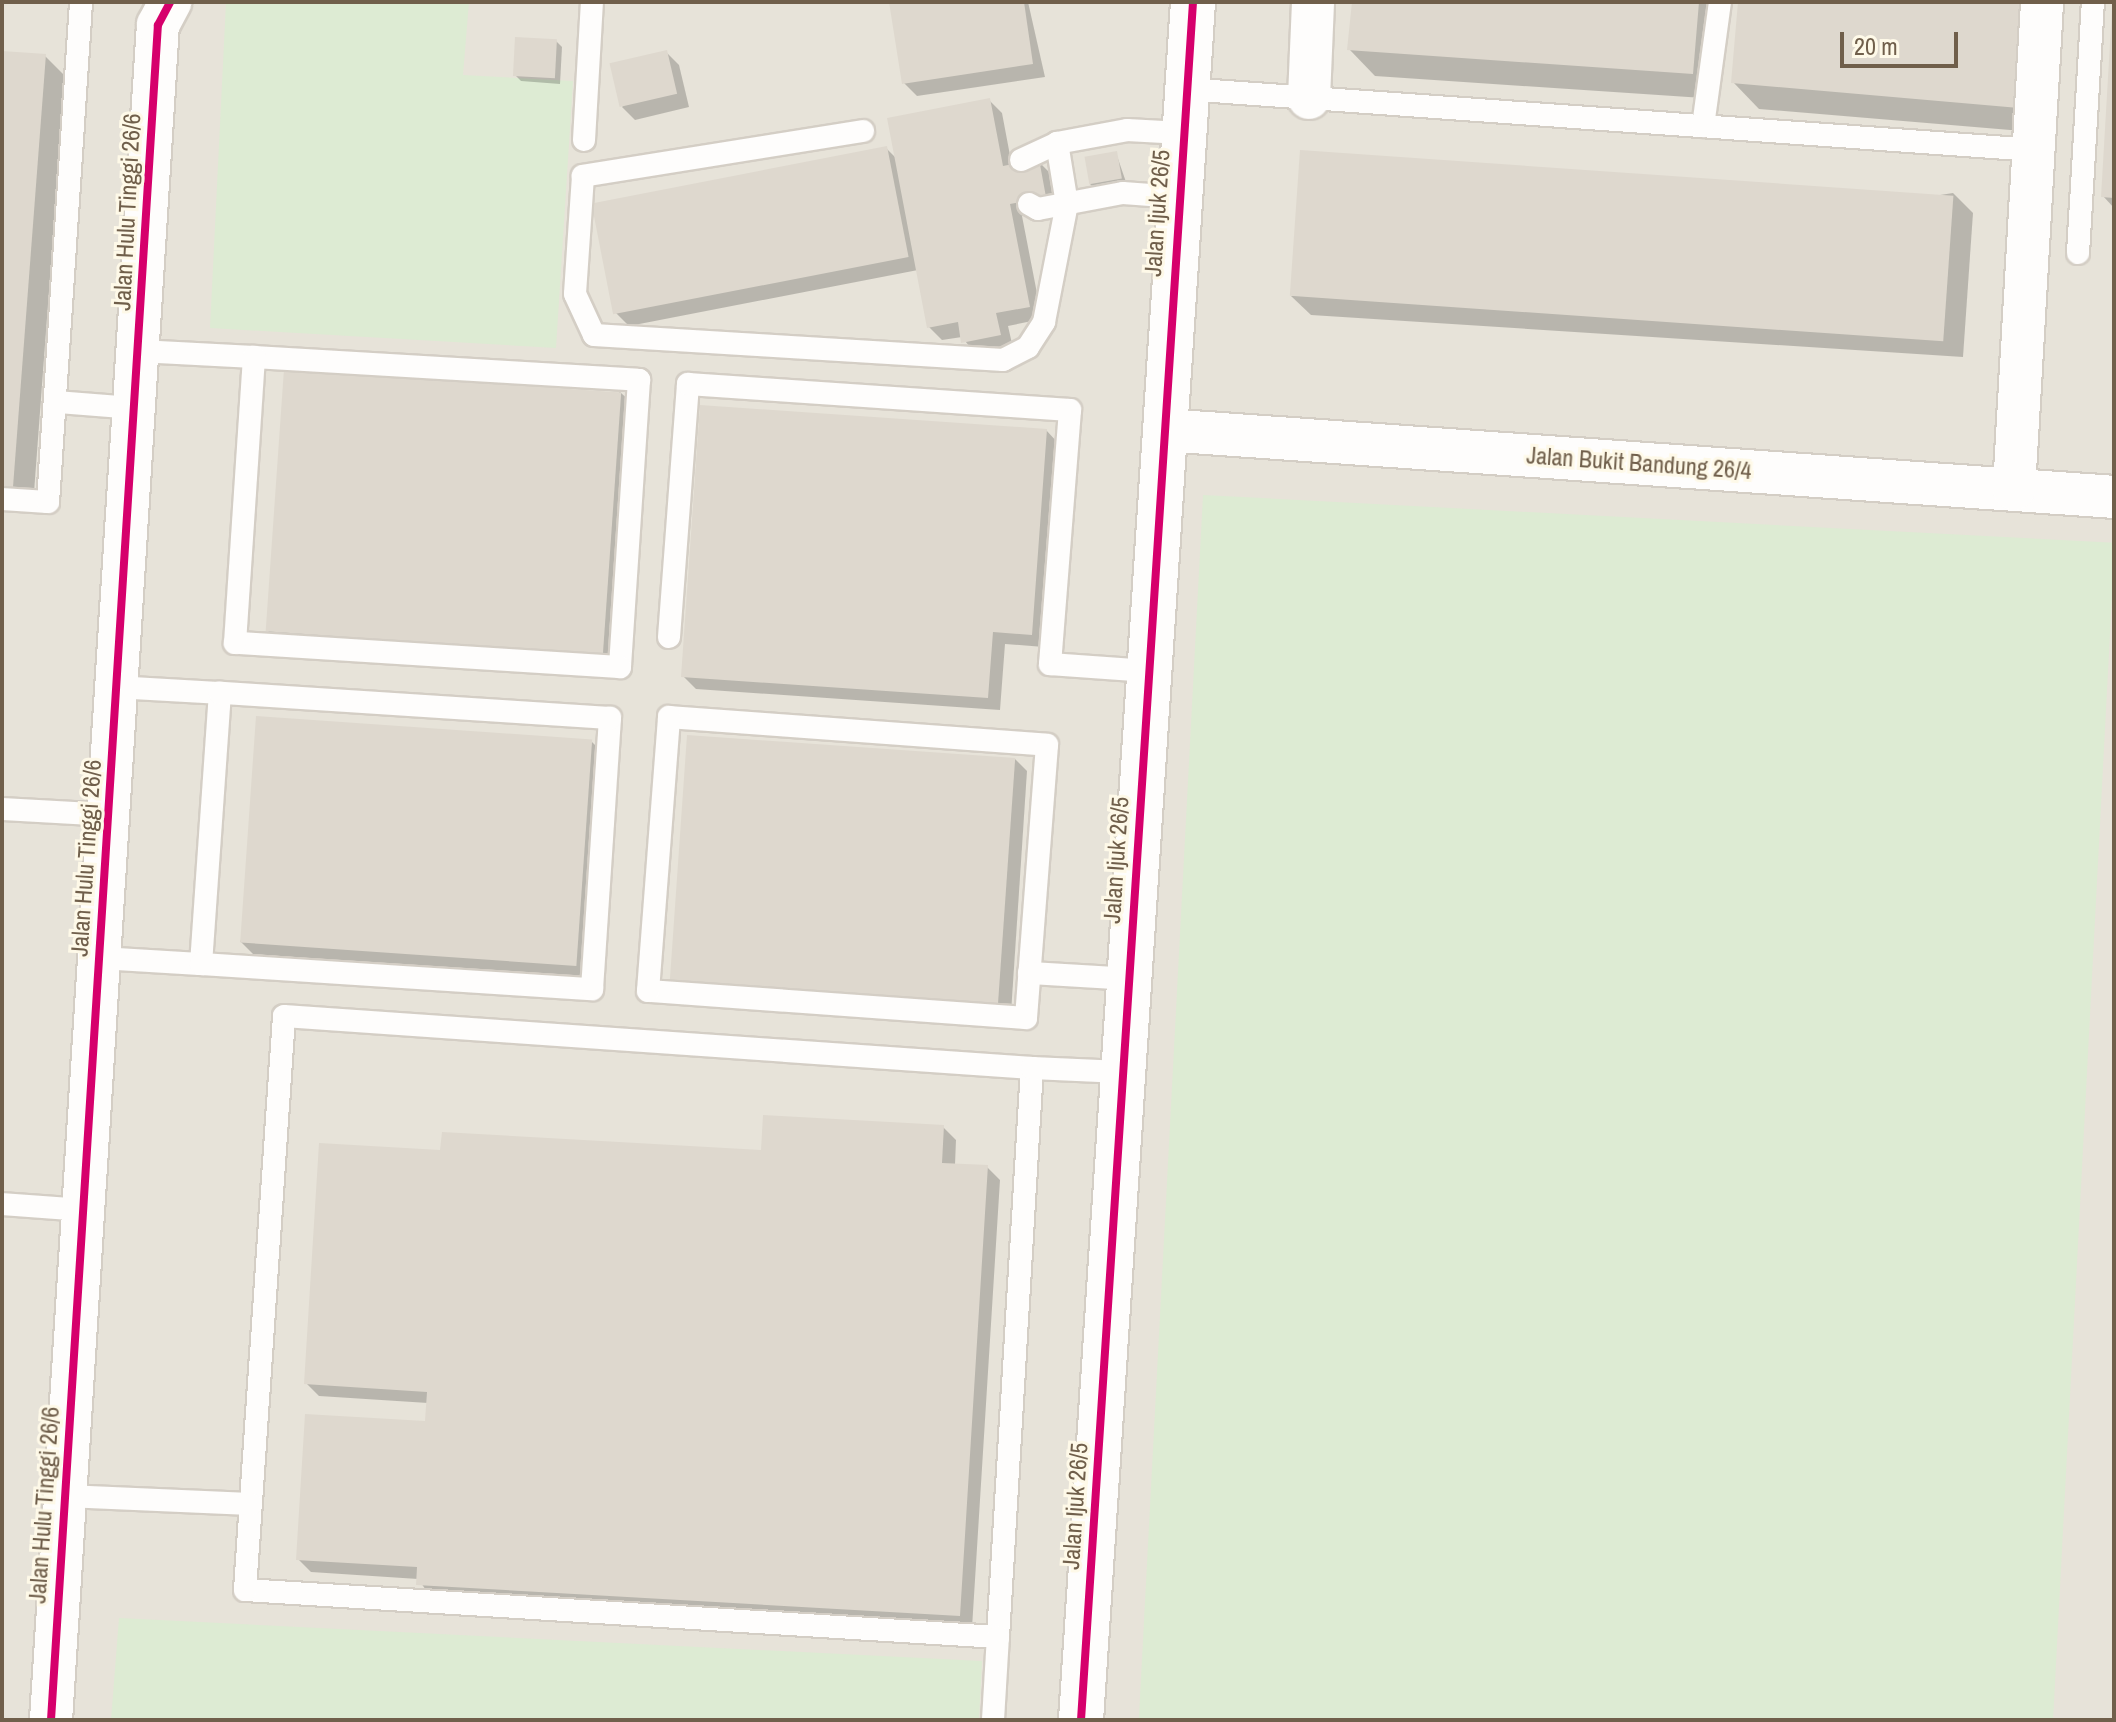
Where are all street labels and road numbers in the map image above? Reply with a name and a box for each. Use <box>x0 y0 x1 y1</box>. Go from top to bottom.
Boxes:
street label: Jalan Hulu Tinggi 26/6 <box>107 113 147 311</box>
street label: Jalan Ijuk 26/5 <box>1138 149 1176 277</box>
street label: Jalan Bukit Bandung 26/4 <box>1526 441 1752 485</box>
street label: Jalan Hulu Tinggi 26/6 <box>65 758 107 958</box>
street label: Jalan Ijuk 26/5 <box>1097 796 1135 924</box>
street label: Jalan Hulu Tinggi 26/6 <box>23 1405 65 1605</box>
street label: Jalan Ijuk 26/5 <box>1056 1442 1094 1570</box>

